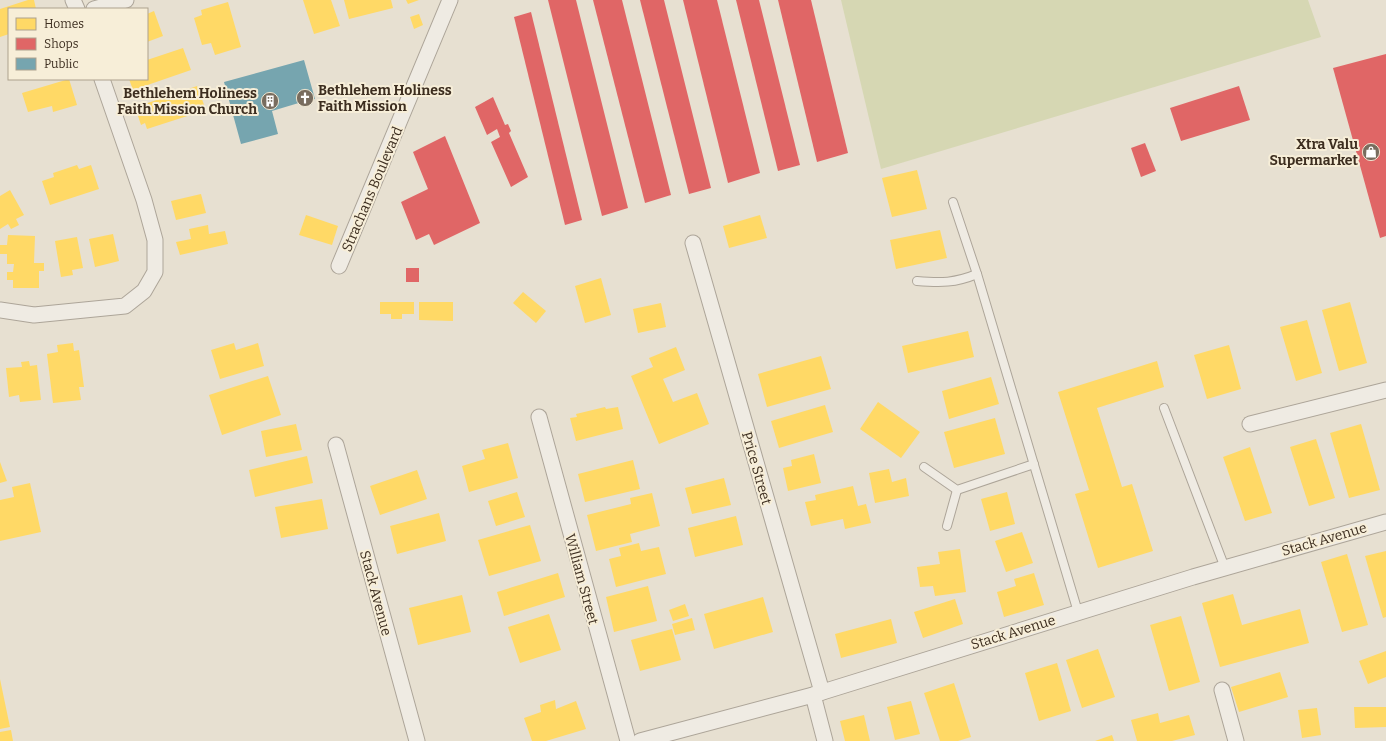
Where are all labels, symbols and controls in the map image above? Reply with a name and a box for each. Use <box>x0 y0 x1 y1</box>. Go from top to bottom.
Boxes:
legend <box>8 8 148 80</box>
text: Homes <box>44 17 84 31</box>
text: Shops <box>44 37 79 51</box>
text: Public <box>44 57 79 71</box>
place label: Bethlehem Holiness Faith Mission <box>318 82 452 115</box>
place label: Bethlehem Holiness Faith Mission Church <box>117 85 257 118</box>
church icon: Bethlehem Holiness Faith Mission <box>295 88 315 108</box>
building icon: Bethlehem Holiness Faith Mission Church <box>260 91 280 111</box>
street label: Strachans Boulevard <box>338 124 407 254</box>
place label: Xtra Valu Supermarket <box>1270 136 1358 169</box>
shop icon: Xtra Valu Supermarket <box>1361 142 1381 162</box>
street label: Price Street <box>738 430 775 507</box>
street label: Stack Avenue <box>1280 519 1369 560</box>
street label: William Street <box>561 532 602 626</box>
street label: Stack Avenue <box>356 549 395 638</box>
street label: Stack Avenue <box>969 612 1058 653</box>

